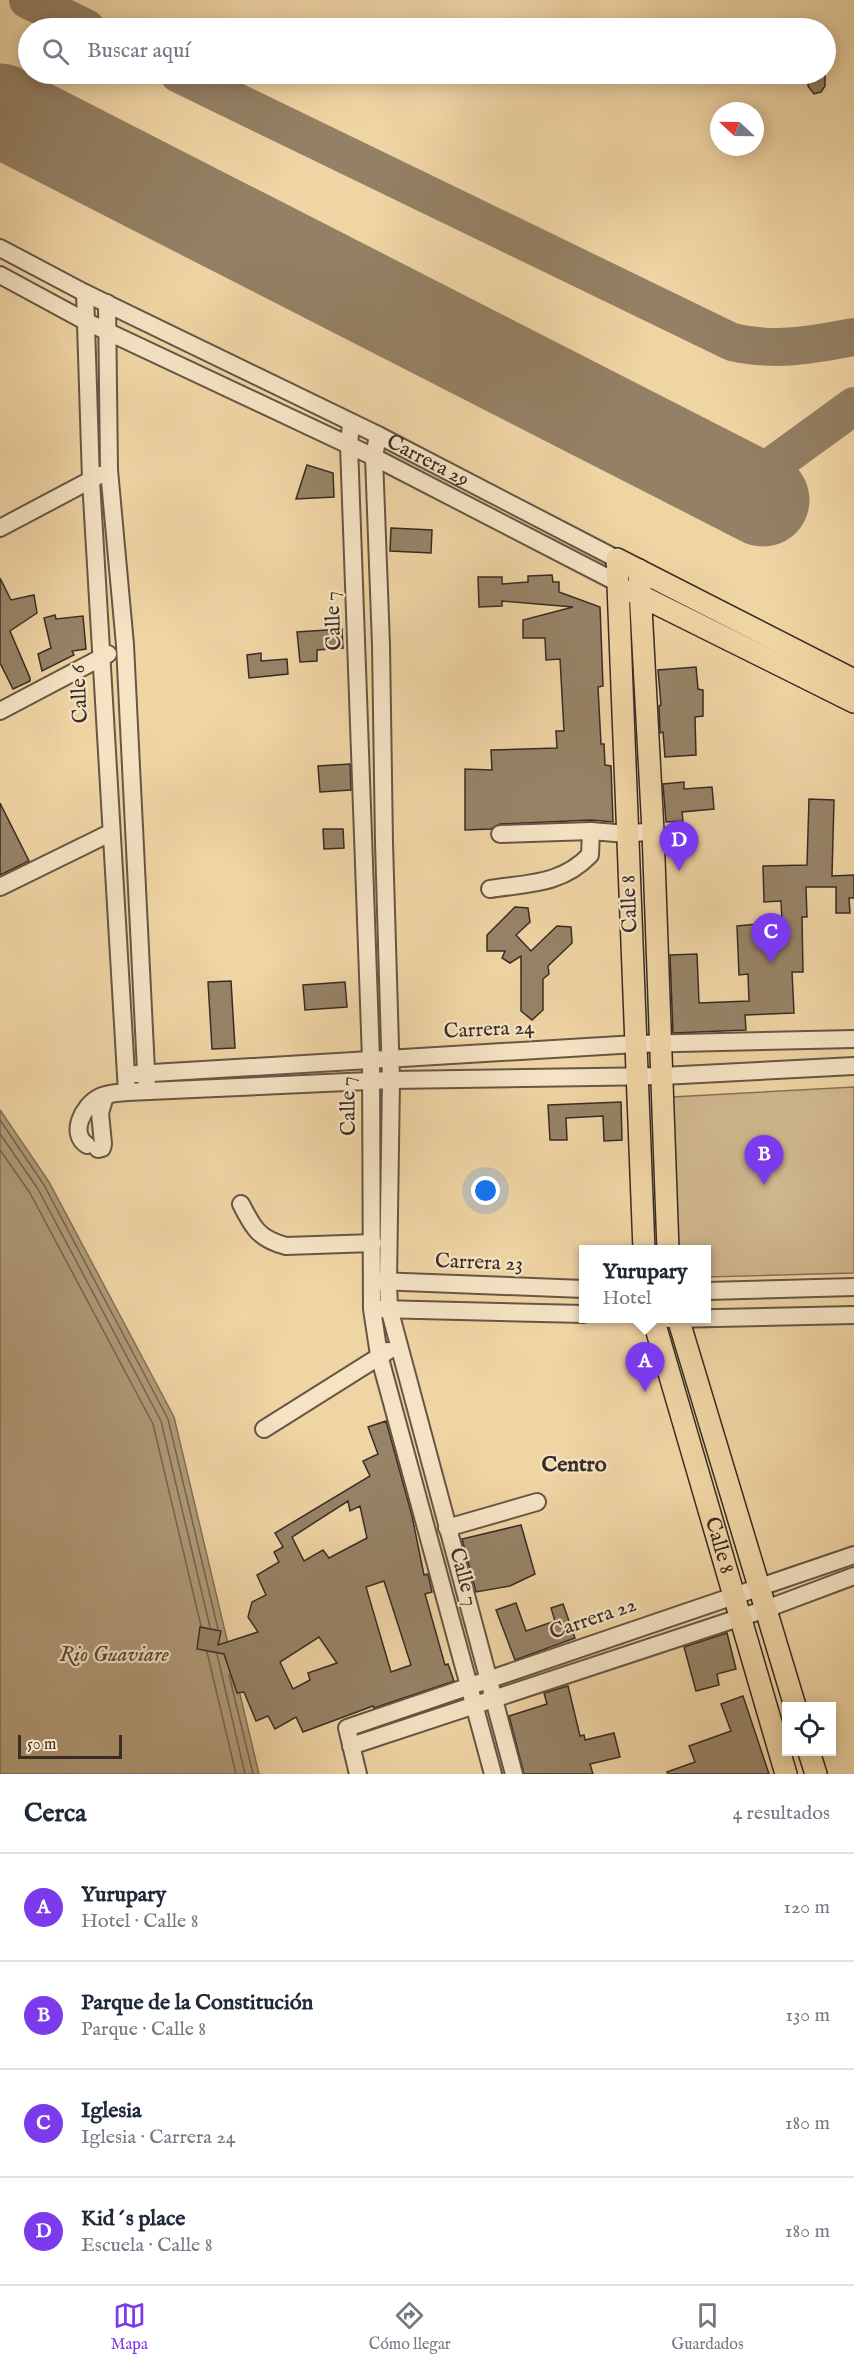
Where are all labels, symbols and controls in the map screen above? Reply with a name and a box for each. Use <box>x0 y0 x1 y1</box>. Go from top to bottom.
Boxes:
search box <box>18 18 836 84</box>
icon: search <box>39 35 72 68</box>
text: Buscar aquí <box>87 37 190 65</box>
north arrow <box>710 102 764 156</box>
street label: Carrera 29 <box>382 428 474 494</box>
street label: Calle 7 <box>319 591 349 651</box>
street label: Calle 6 <box>65 663 95 724</box>
pin: D <box>660 822 698 871</box>
street label: Calle 8 <box>615 875 645 933</box>
pin: C <box>752 914 790 963</box>
street label: Carrera 24 <box>443 1014 536 1046</box>
street label: Calle 7 <box>335 1076 363 1136</box>
pin: B <box>744 1136 783 1185</box>
your location <box>471 1176 500 1205</box>
popup <box>579 1245 711 1323</box>
street label: Carrera 23 <box>434 1248 524 1278</box>
text: Yurupary <box>602 1258 688 1286</box>
text: Hotel <box>602 1286 652 1311</box>
pin: A <box>626 1342 664 1392</box>
district label: Centro <box>542 1451 607 1479</box>
street label: Calle 8 <box>698 1514 740 1577</box>
street label: Calle 7 <box>442 1545 484 1609</box>
street label: Carrera 22 <box>546 1592 640 1646</box>
water label: Rio Guaviare <box>59 1641 169 1669</box>
map controls <box>782 1702 836 1756</box>
button: locate <box>782 1702 836 1756</box>
scale bar <box>18 1732 122 1760</box>
text: 50 m <box>27 1735 56 1755</box>
text: Cerca <box>24 1797 86 1830</box>
text: 4 resultados <box>732 1801 830 1826</box>
text: Yurupary <box>81 1881 166 1909</box>
text: A <box>37 1895 50 1920</box>
text: 120 m <box>784 1895 830 1920</box>
text: Hotel · Calle 8 <box>81 1909 199 1934</box>
text: Parque de la Constitución <box>81 1989 313 2017</box>
text: B <box>37 2003 50 2028</box>
text: 130 m <box>785 2003 830 2028</box>
text: Parque · Calle 8 <box>81 2017 206 2042</box>
text: Iglesia <box>81 2097 142 2125</box>
text: C <box>36 2111 51 2136</box>
text: 180 m <box>785 2111 830 2136</box>
text: Iglesia · Carrera 24 <box>81 2125 236 2150</box>
text: Kid´s place <box>81 2205 185 2233</box>
text: D <box>35 2219 52 2244</box>
text: 180 m <box>785 2219 830 2244</box>
text: Escuela · Calle 8 <box>81 2233 212 2258</box>
tab: Mapa <box>110 2299 148 2355</box>
tab: Cómo llegar <box>369 2299 451 2355</box>
tab: Guardados <box>672 2299 744 2355</box>

